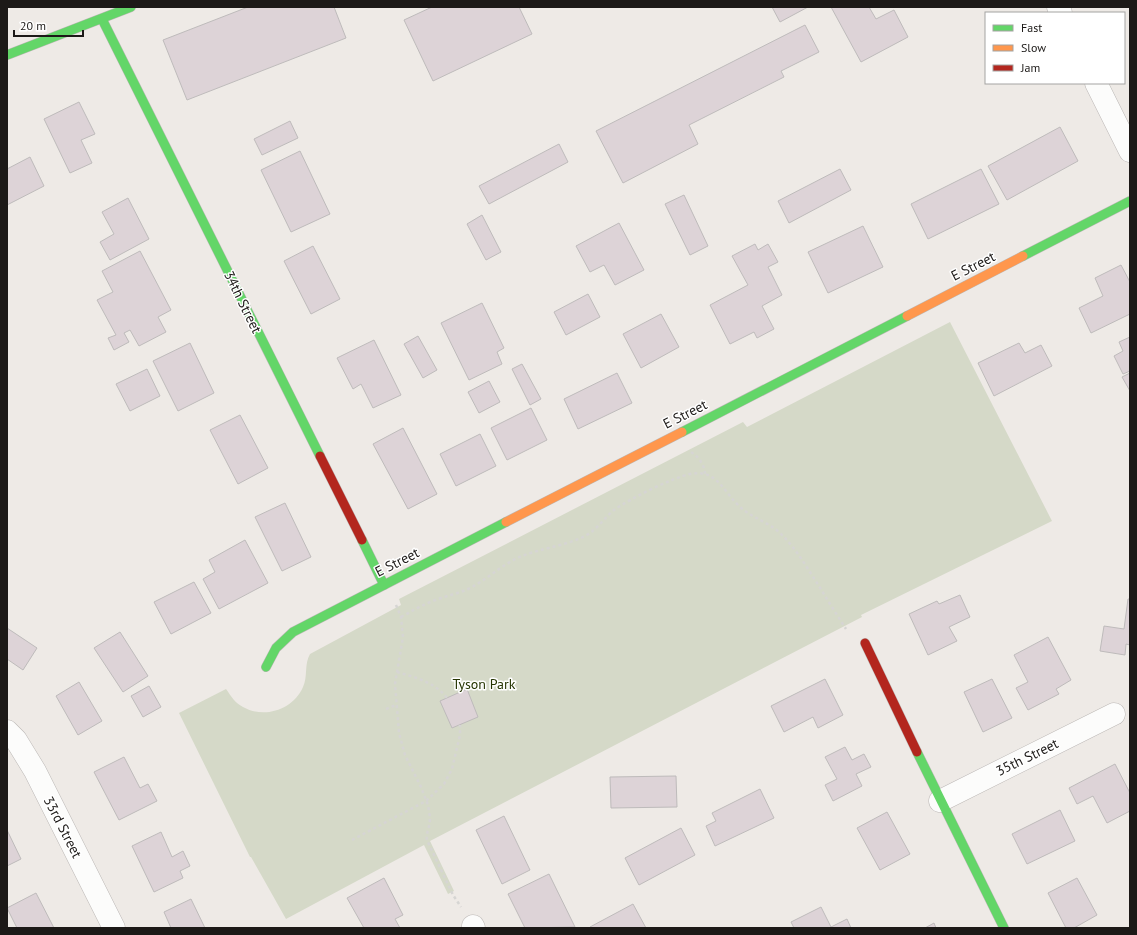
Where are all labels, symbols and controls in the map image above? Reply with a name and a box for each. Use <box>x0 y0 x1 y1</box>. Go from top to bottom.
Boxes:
scale bar <box>14 12 83 38</box>
legend <box>985 12 1125 84</box>
text: 20 m <box>20 18 46 33</box>
text: Fast <box>1021 20 1042 35</box>
text: Slow <box>1021 40 1046 55</box>
text: Jam <box>1020 60 1040 75</box>
street label: E Street <box>948 247 998 285</box>
street label: 34th Street <box>220 268 266 336</box>
street label: E Street <box>660 395 710 433</box>
street label: E Street <box>372 543 422 581</box>
park label: Tyson Park <box>452 675 516 693</box>
street label: 35th Street <box>993 734 1061 780</box>
street label: 33rd Street <box>40 793 86 861</box>

